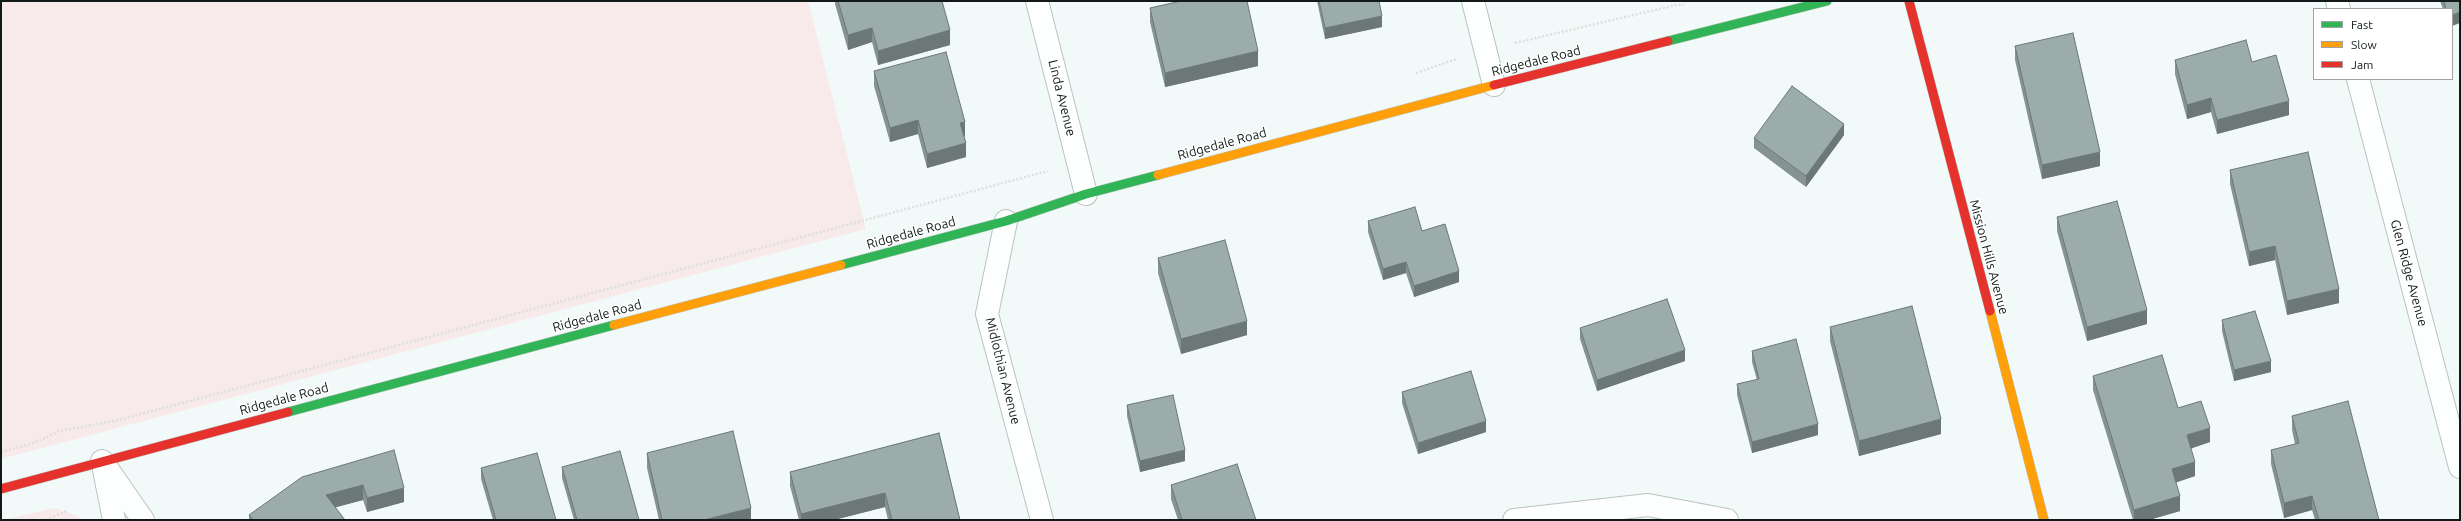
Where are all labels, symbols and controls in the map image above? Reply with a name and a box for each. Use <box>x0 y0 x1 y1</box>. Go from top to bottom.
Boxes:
legend <box>2313 8 2453 80</box>
text: Fast <box>2351 18 2373 31</box>
text: Slow <box>2351 38 2377 51</box>
street label: Ridgedale Road <box>1490 42 1582 80</box>
street label: Linda Avenue <box>1045 58 1079 138</box>
text: Jam <box>2351 58 2373 71</box>
street label: Ridgedale Road <box>1176 125 1268 163</box>
street label: Mission Hills Avenue <box>1966 198 2012 316</box>
street label: Ridgedale Road <box>865 214 957 252</box>
street label: Glen Ridge Avenue <box>2387 218 2431 328</box>
street label: Ridgedale Road <box>551 297 643 335</box>
street label: Midlothian Avenue <box>982 316 1024 426</box>
street label: Ridgedale Road <box>238 380 330 418</box>

